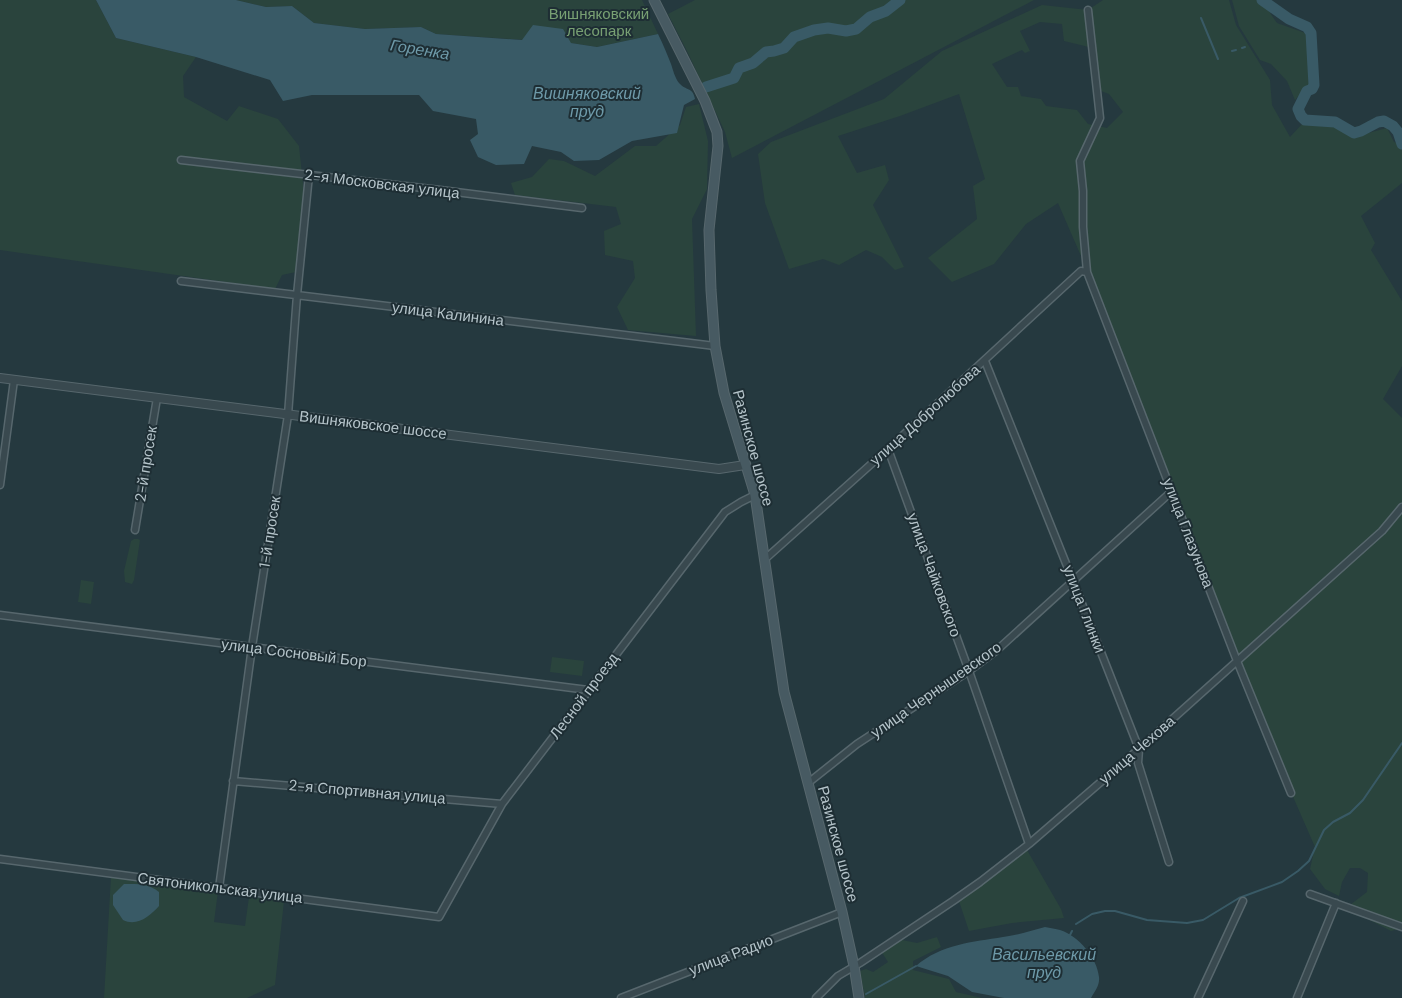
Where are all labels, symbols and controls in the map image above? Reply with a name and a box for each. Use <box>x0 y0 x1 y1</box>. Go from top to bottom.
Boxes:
park label: Вишняковский лесопарк <box>549 4 649 41</box>
water label: Горенка <box>389 34 451 65</box>
water label: Вишняковский пруд <box>533 83 641 122</box>
street label: 2-я Московская улица <box>303 165 461 204</box>
street label: улица Калинина <box>391 297 506 331</box>
street label: улица Добролюбова <box>866 360 985 470</box>
street label: Разинское шоссе <box>728 388 778 508</box>
street label: Вишняковское шоссе <box>298 406 448 444</box>
street label: 2-й просек <box>130 424 162 503</box>
street label: улица Глазунова <box>1158 475 1218 592</box>
street label: 1-й просек <box>254 494 286 569</box>
street label: улица Чайковского <box>902 510 966 640</box>
street label: улица Глинки <box>1058 562 1110 656</box>
street label: улица Сосновый Бор <box>220 634 368 672</box>
street label: улица Чернышевского <box>867 637 1005 743</box>
street label: Лесной проезд <box>545 649 623 743</box>
street label: улица Чехова <box>1095 711 1180 789</box>
street label: 2-я Спортивная улица <box>288 775 447 809</box>
street label: Разинское шоссе <box>813 784 863 904</box>
street label: Святоникольская улица <box>136 868 304 908</box>
street label: улица Радио <box>686 930 776 980</box>
water label: Васильевский пруд <box>992 944 1096 983</box>

